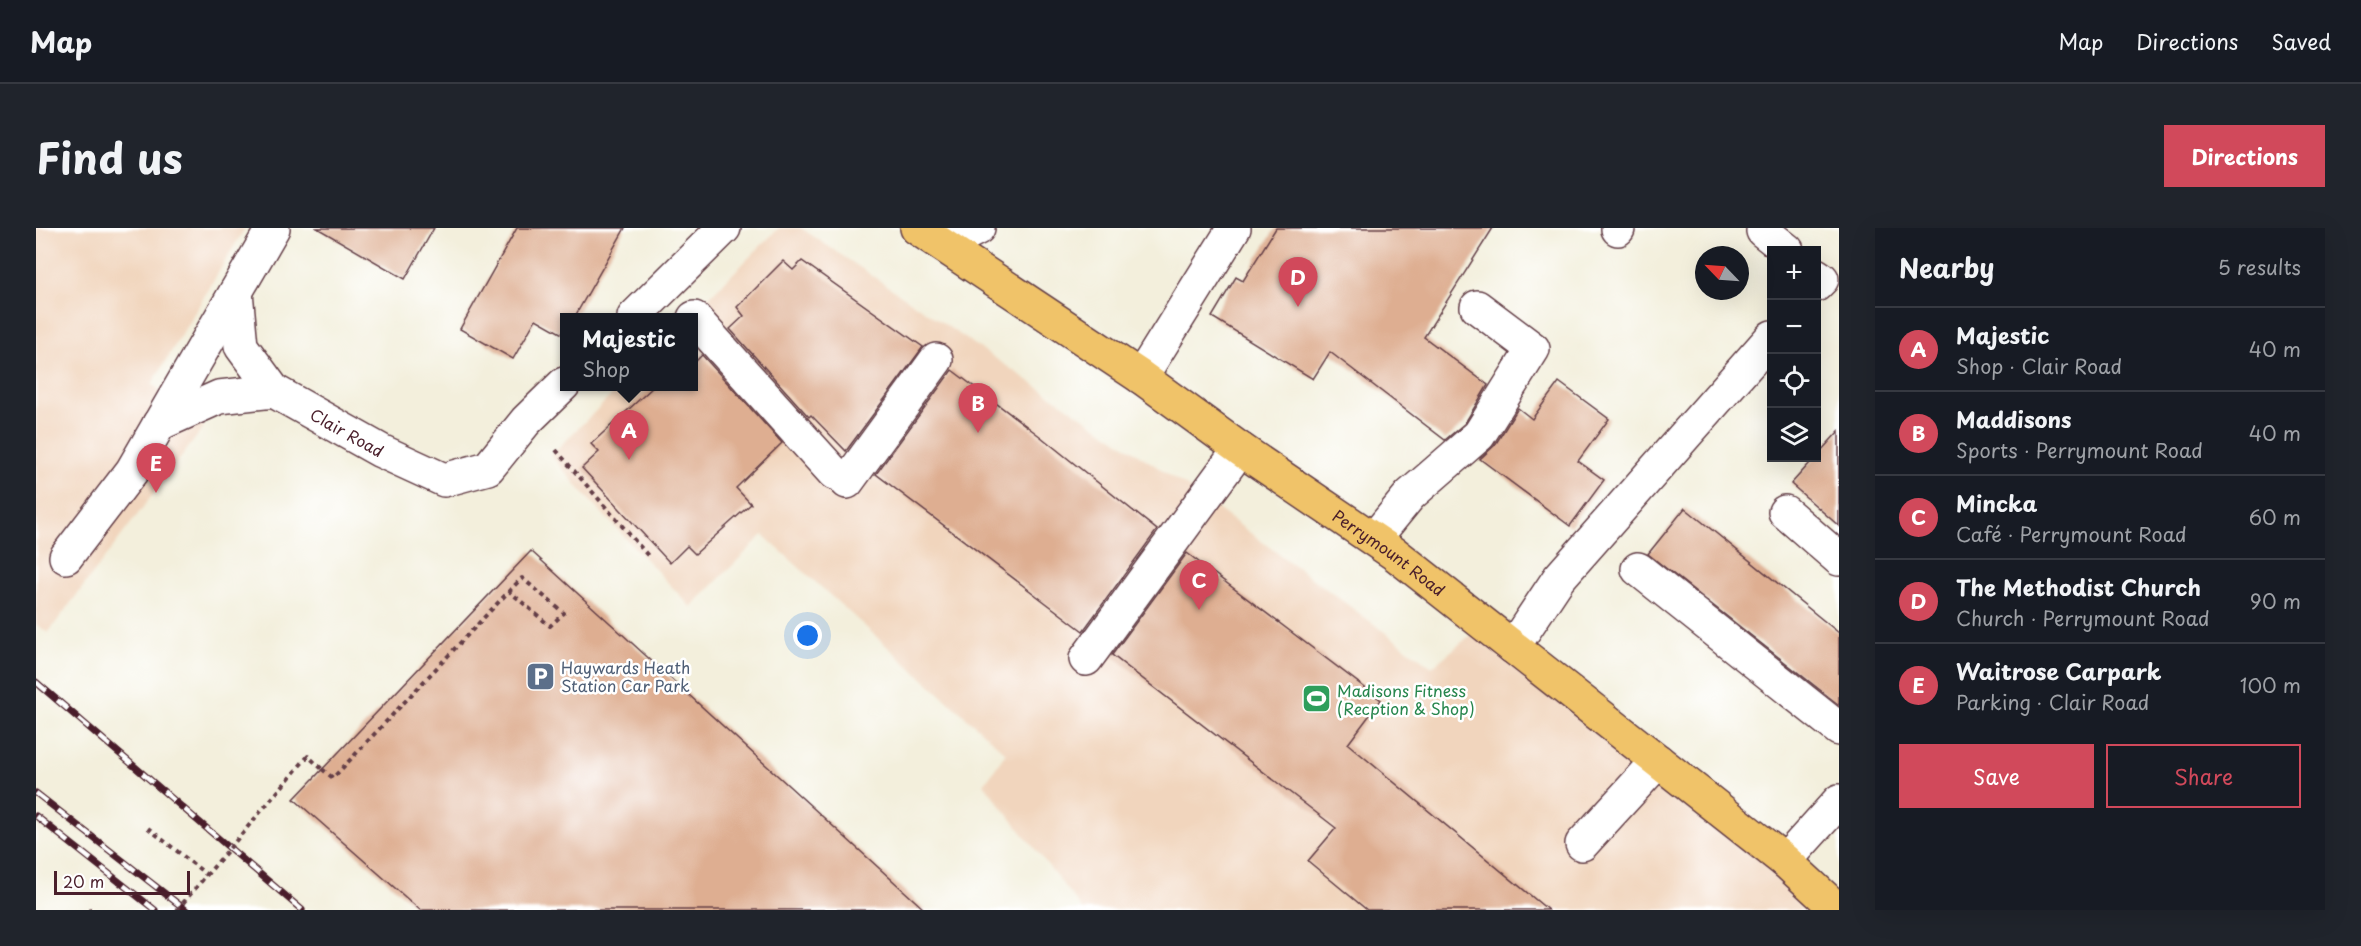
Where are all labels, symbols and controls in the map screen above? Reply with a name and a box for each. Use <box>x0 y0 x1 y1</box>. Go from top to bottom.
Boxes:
text: Map <box>30 20 92 63</box>
text: Map <box>2058 25 2103 57</box>
text: Directions <box>2136 25 2238 57</box>
text: Saved <box>2271 25 2331 57</box>
text: Find us <box>36 125 183 188</box>
button: Directions <box>2164 125 2325 187</box>
north arrow <box>1695 246 1749 300</box>
map controls <box>1767 246 1821 462</box>
button: + <box>1767 246 1821 300</box>
text: Nearby <box>1899 248 1994 287</box>
text: 5 results <box>2218 252 2301 282</box>
pin: D <box>1278 257 1318 307</box>
button: − <box>1767 300 1821 354</box>
popup <box>560 313 698 391</box>
text: Majestic <box>1956 318 2050 351</box>
text: Majestic <box>582 321 676 354</box>
text: A <box>1911 334 1926 364</box>
text: 40 m <box>2249 334 2301 364</box>
text: Shop · Clair Road <box>1956 351 2122 381</box>
text: Shop <box>582 354 630 384</box>
button: locate <box>1767 354 1821 408</box>
pin: B <box>958 384 998 433</box>
street label: Clair Road <box>306 402 388 462</box>
text: Maddisons <box>1956 402 2072 435</box>
button: layers <box>1767 408 1821 462</box>
pin: A <box>610 410 648 460</box>
text: B <box>1912 418 1925 448</box>
text: 40 m <box>2249 418 2301 448</box>
text: Sports · Perrymount Road <box>1956 435 2203 465</box>
pin: E <box>136 444 176 493</box>
text: Mincka <box>1956 486 2037 519</box>
text: C <box>1911 502 1926 532</box>
text: 60 m <box>2249 502 2301 532</box>
street label: Perrymount Road <box>1328 503 1451 601</box>
text: Café · Perrymount Road <box>1956 519 2187 549</box>
pin: C <box>1180 560 1218 610</box>
text: The Methodist Church <box>1956 570 2201 603</box>
text: D <box>1911 586 1926 616</box>
text: 90 m <box>2250 586 2301 616</box>
text: Church · Perrymount Road <box>1956 603 2210 633</box>
your location <box>793 621 822 650</box>
text: Waitrose Carpark <box>1956 654 2162 687</box>
place label: Haywards Heath Station Car Park <box>561 655 690 697</box>
parking icon: Haywards Heath Station Car Park <box>524 660 556 692</box>
text: E <box>1912 670 1925 700</box>
text: 100 m <box>2240 670 2301 700</box>
place label: Madisons Fitness (Recption & Shop) <box>1337 678 1475 720</box>
sports icon: Madisons Fitness (Recption & Shop) <box>1300 683 1332 715</box>
text: Parking · Clair Road <box>1956 687 2149 717</box>
button: Save <box>1899 744 2094 808</box>
button: Share <box>2106 744 2301 808</box>
scale bar <box>54 868 190 896</box>
text: 20 m <box>63 869 104 893</box>

